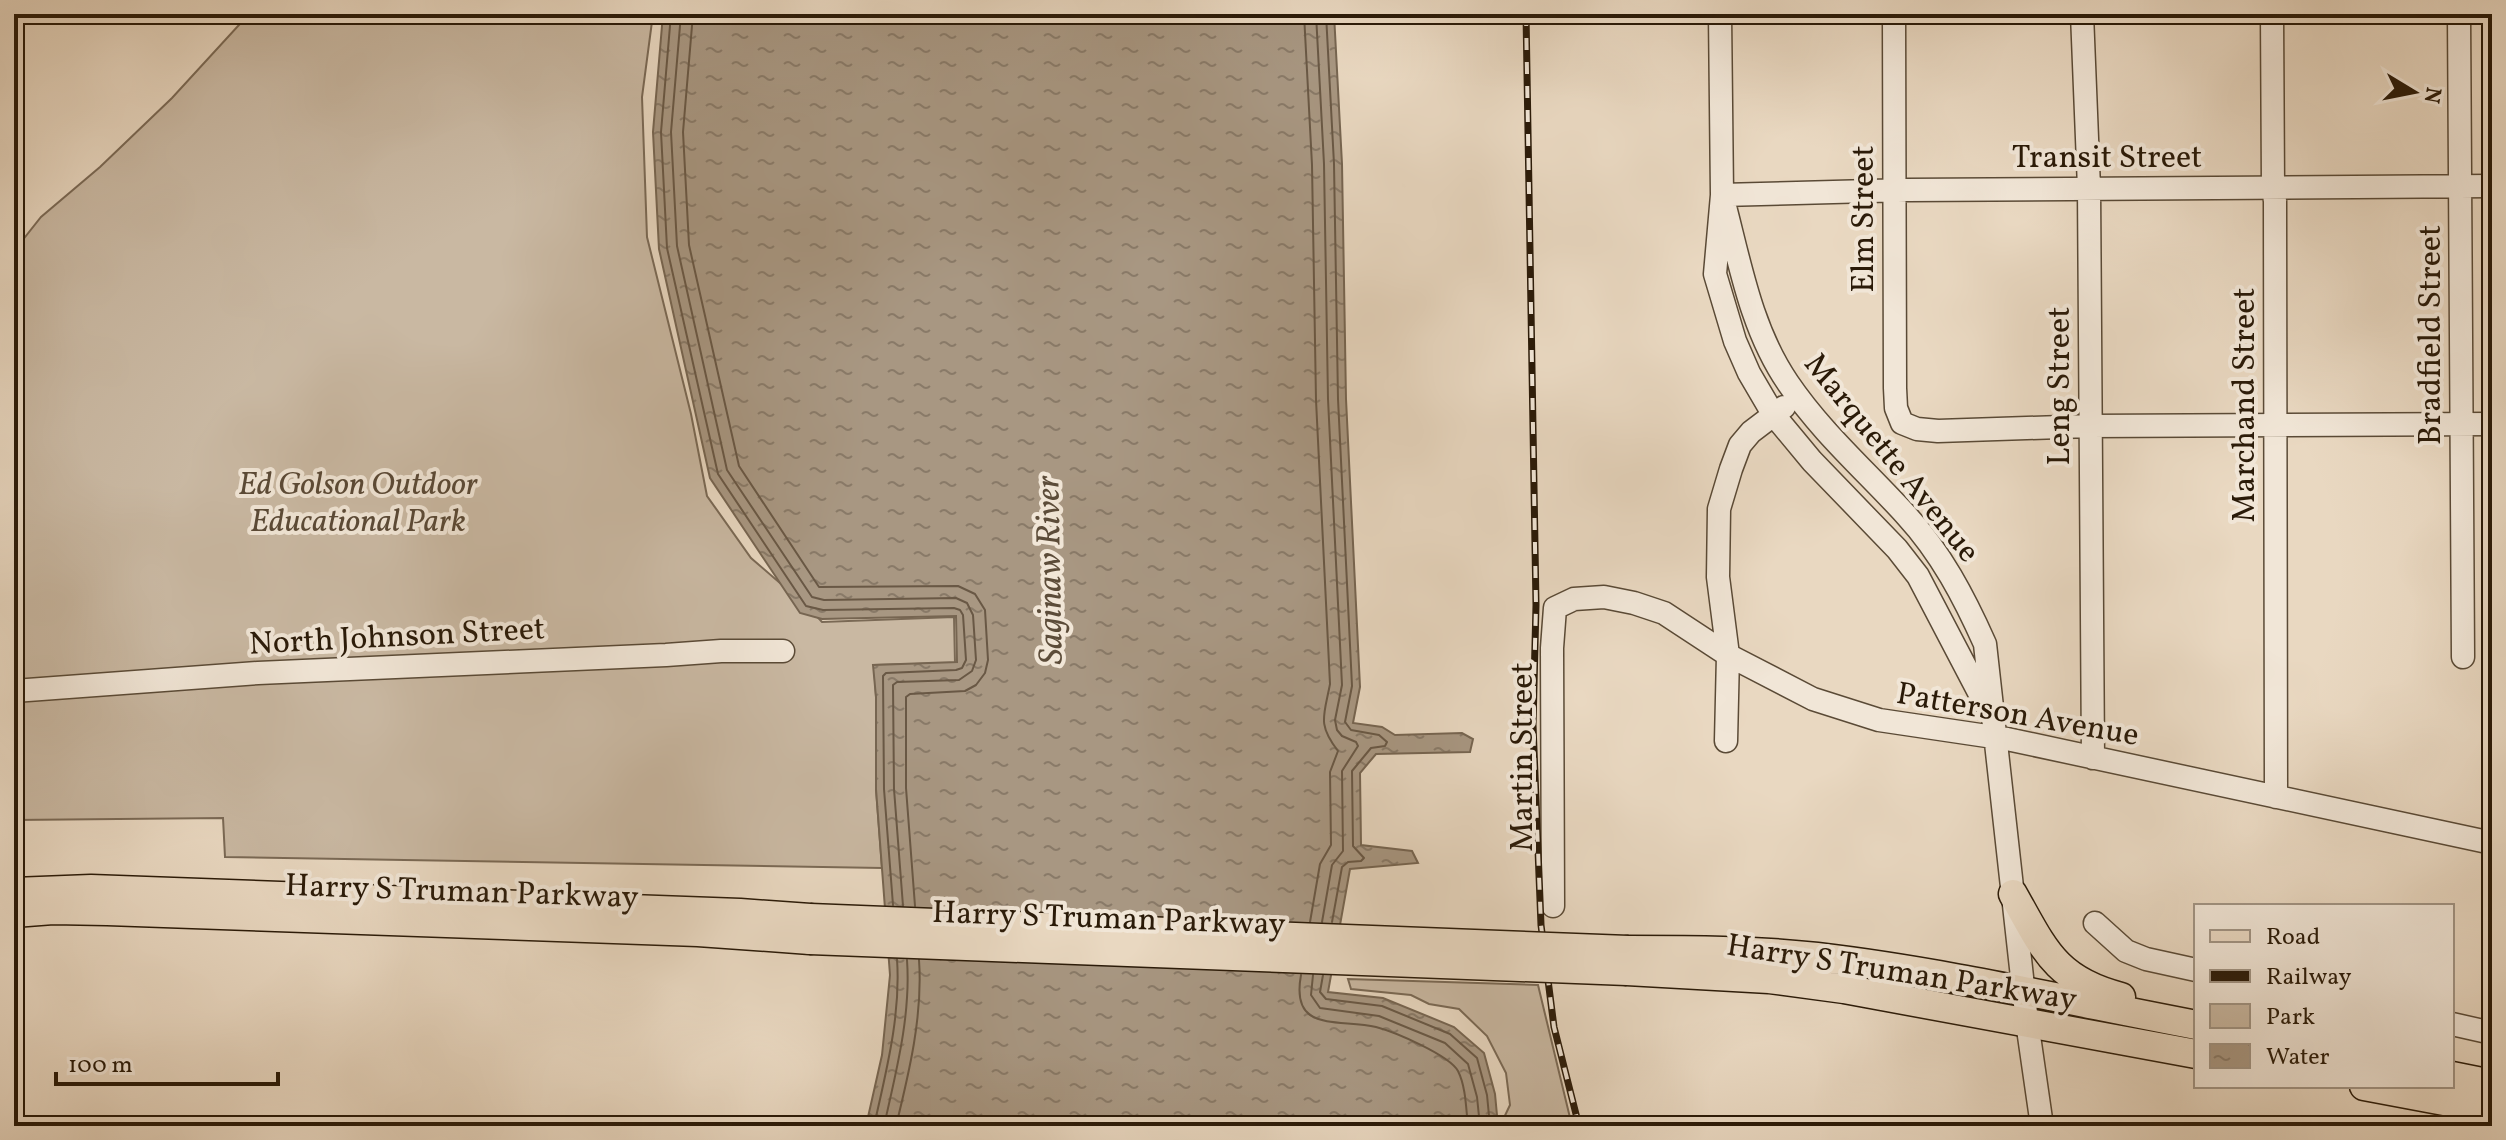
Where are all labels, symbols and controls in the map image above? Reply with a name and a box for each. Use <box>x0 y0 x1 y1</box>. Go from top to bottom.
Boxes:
north arrow <box>2374 52 2454 132</box>
text: N <box>2415 84 2448 106</box>
street label: Transit Street <box>2012 137 2202 181</box>
street label: Elm Street <box>1843 145 1887 293</box>
street label: Bradfield Street <box>2410 225 2454 445</box>
street label: Marchand Street <box>2224 287 2268 523</box>
street label: Leng Street <box>2039 307 2083 465</box>
street label: Marquette Avenue <box>1792 345 1989 573</box>
park label: Ed Golson Outdoor Educational Park <box>238 464 479 545</box>
water label: Saginaw River <box>1026 475 1077 665</box>
street label: North Johnson Street <box>248 608 546 668</box>
street label: Martin Street <box>1502 662 1546 852</box>
street label: Patterson Avenue <box>1893 673 2142 759</box>
street label: Harry S Truman Parkway <box>284 865 639 921</box>
street label: Harry S Truman Parkway <box>931 892 1286 948</box>
legend <box>2194 904 2454 1088</box>
text: Road <box>2266 921 2320 955</box>
street label: Harry S Truman Parkway <box>1723 925 2080 1023</box>
text: Railway <box>2266 961 2352 995</box>
text: Park <box>2266 1001 2315 1035</box>
scale bar <box>56 1036 278 1086</box>
text: Water <box>2266 1041 2330 1075</box>
text: 100 m <box>68 1049 133 1083</box>

